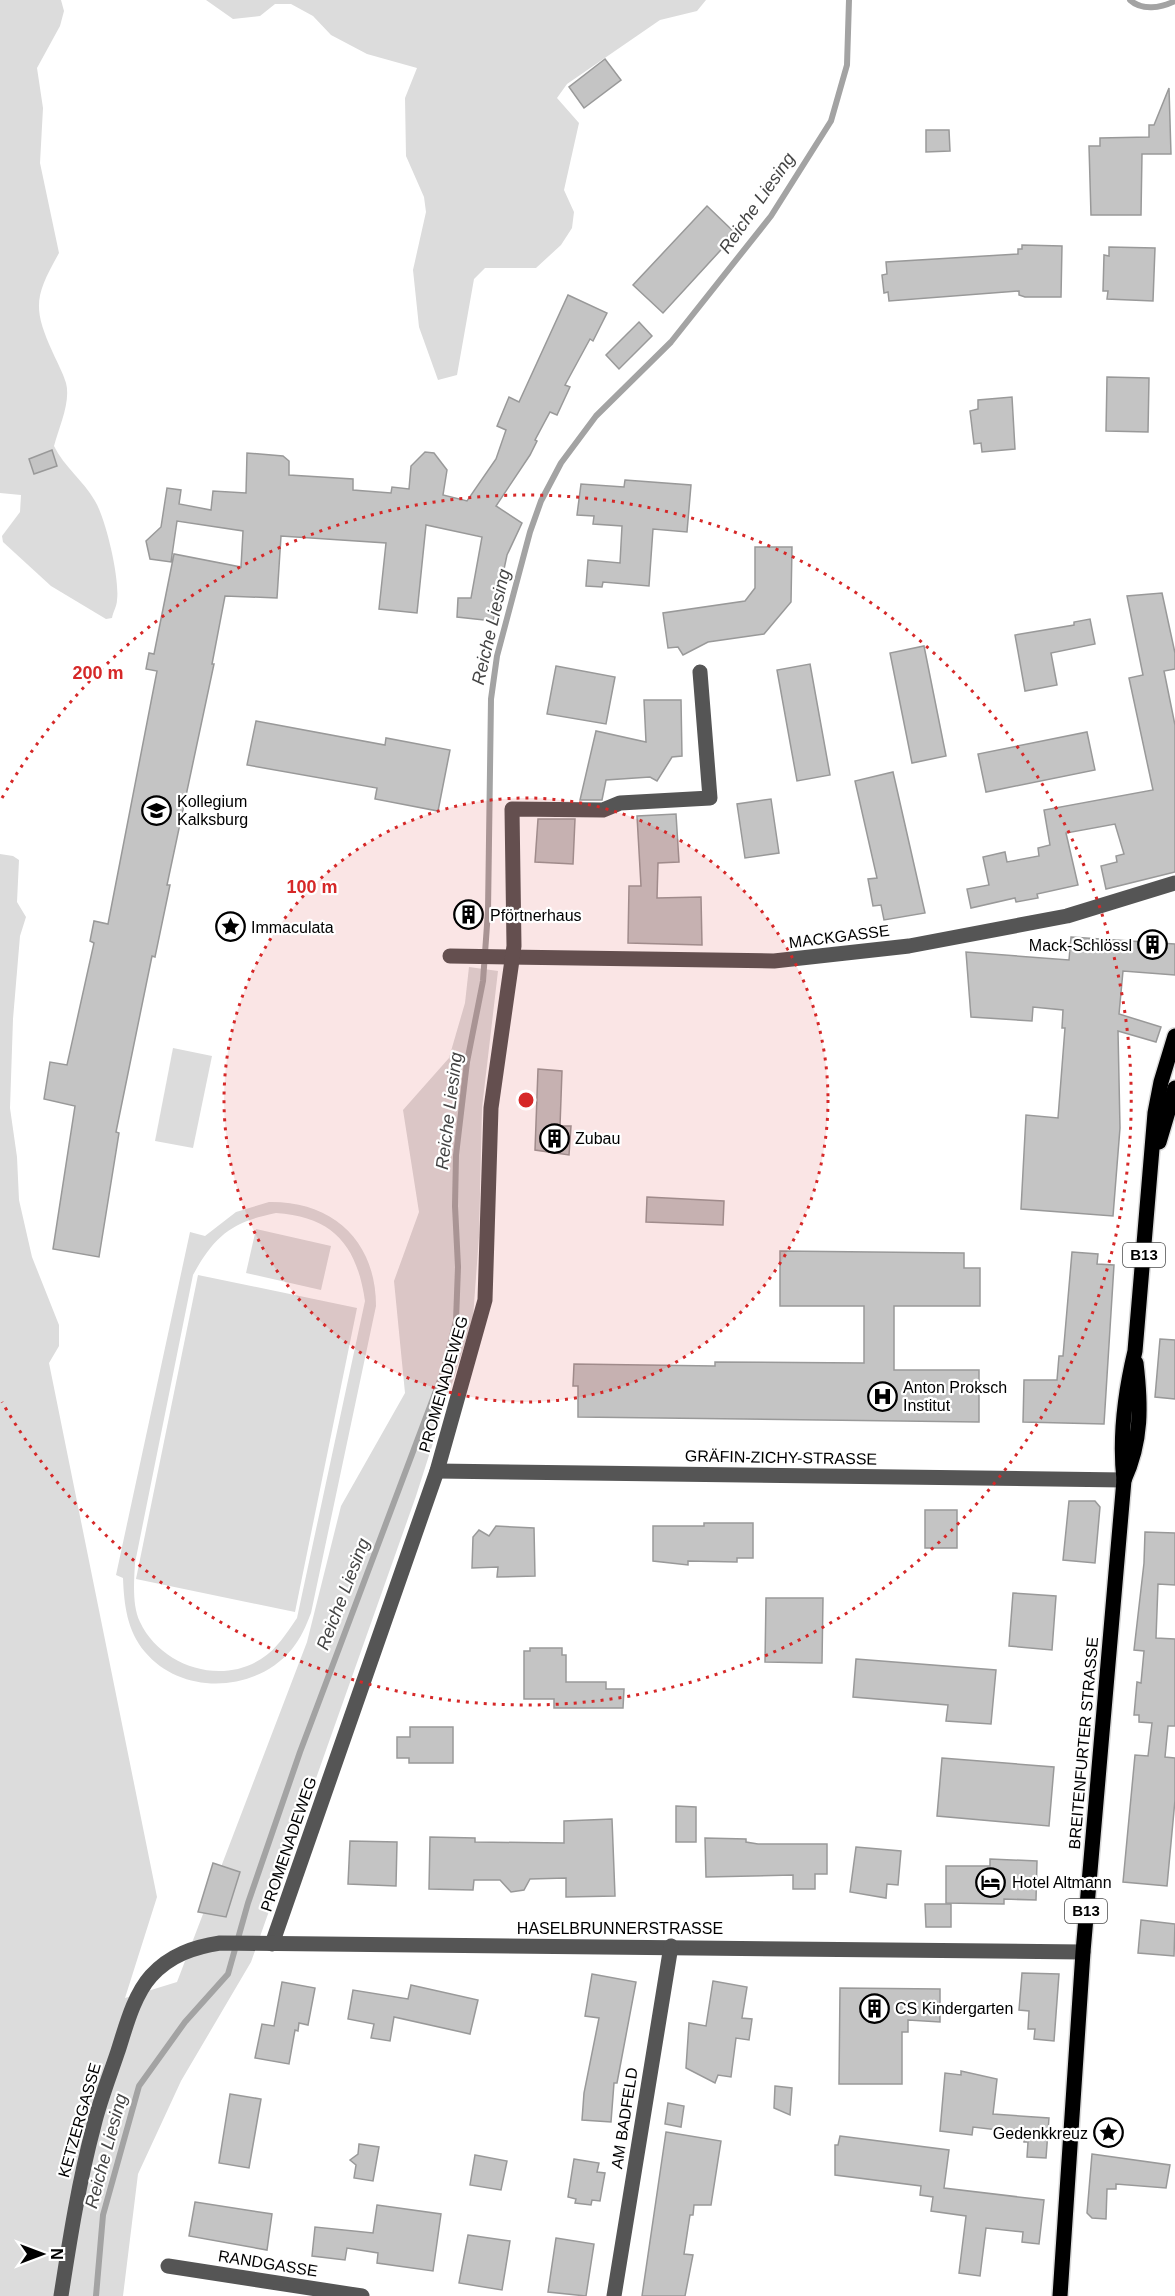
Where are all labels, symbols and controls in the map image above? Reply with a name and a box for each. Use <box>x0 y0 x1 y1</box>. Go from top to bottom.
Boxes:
water label: Reiche Liesing <box>715 149 799 257</box>
water label: Reiche Liesing <box>468 567 514 687</box>
text: 200 m <box>72 663 124 683</box>
place label: Kollegium Kalksburg <box>177 793 248 828</box>
school or university icon: Kollegium Kalksburg <box>140 794 172 826</box>
text: 100 m <box>286 877 338 897</box>
building icon: Pförtnerhaus <box>453 899 485 931</box>
place label: Pförtnerhaus <box>490 907 582 924</box>
place icon: Immaculata <box>214 911 246 943</box>
place label: Immaculata <box>251 919 334 936</box>
street label: MACKGASSE <box>788 922 890 951</box>
building icon: Mack-Schlössl <box>1137 929 1169 961</box>
place label: Mack-Schlössl <box>1029 937 1132 954</box>
water label: Reiche Liesing <box>432 1051 466 1171</box>
centre of rings <box>516 1090 536 1110</box>
building icon: Zubau <box>538 1122 570 1154</box>
place label: Zubau <box>575 1130 620 1147</box>
road number: B13 <box>1123 1243 1165 1267</box>
street label: PROMENADEWEG <box>416 1314 471 1454</box>
place label: Anton Proksch Institut <box>903 1379 1007 1414</box>
hospital icon: Anton Proksch Institut <box>866 1380 898 1412</box>
street label: GRÄFIN-ZICHY-STRASSE <box>685 1447 877 1468</box>
water label: Reiche Liesing <box>313 1535 373 1653</box>
street label: BREITENFURTER STRASSE <box>1066 1636 1101 1850</box>
street label: PROMENADEWEG <box>257 1775 320 1914</box>
hotel icon: Hotel Altmann <box>975 1866 1007 1898</box>
place label: Hotel Altmann <box>1012 1874 1112 1891</box>
road number: B13 <box>1065 1899 1107 1923</box>
street label: HASELBRUNNERSTRASSE <box>517 1920 723 1937</box>
building icon: CS Kindergarten <box>858 1992 890 2024</box>
place label: CS Kindergarten <box>895 2000 1013 2017</box>
street label: KETZERGASSE <box>55 2061 104 2179</box>
street label: AM BADFELD <box>608 2066 641 2170</box>
water label: Reiche Liesing <box>81 2091 131 2211</box>
place icon: Gedenkkreuz <box>1093 2117 1125 2149</box>
place label: Gedenkkreuz <box>993 2125 1088 2142</box>
north arrow <box>12 2224 72 2284</box>
street label: RANDGASSE <box>217 2247 319 2280</box>
text: N <box>48 2248 65 2260</box>

